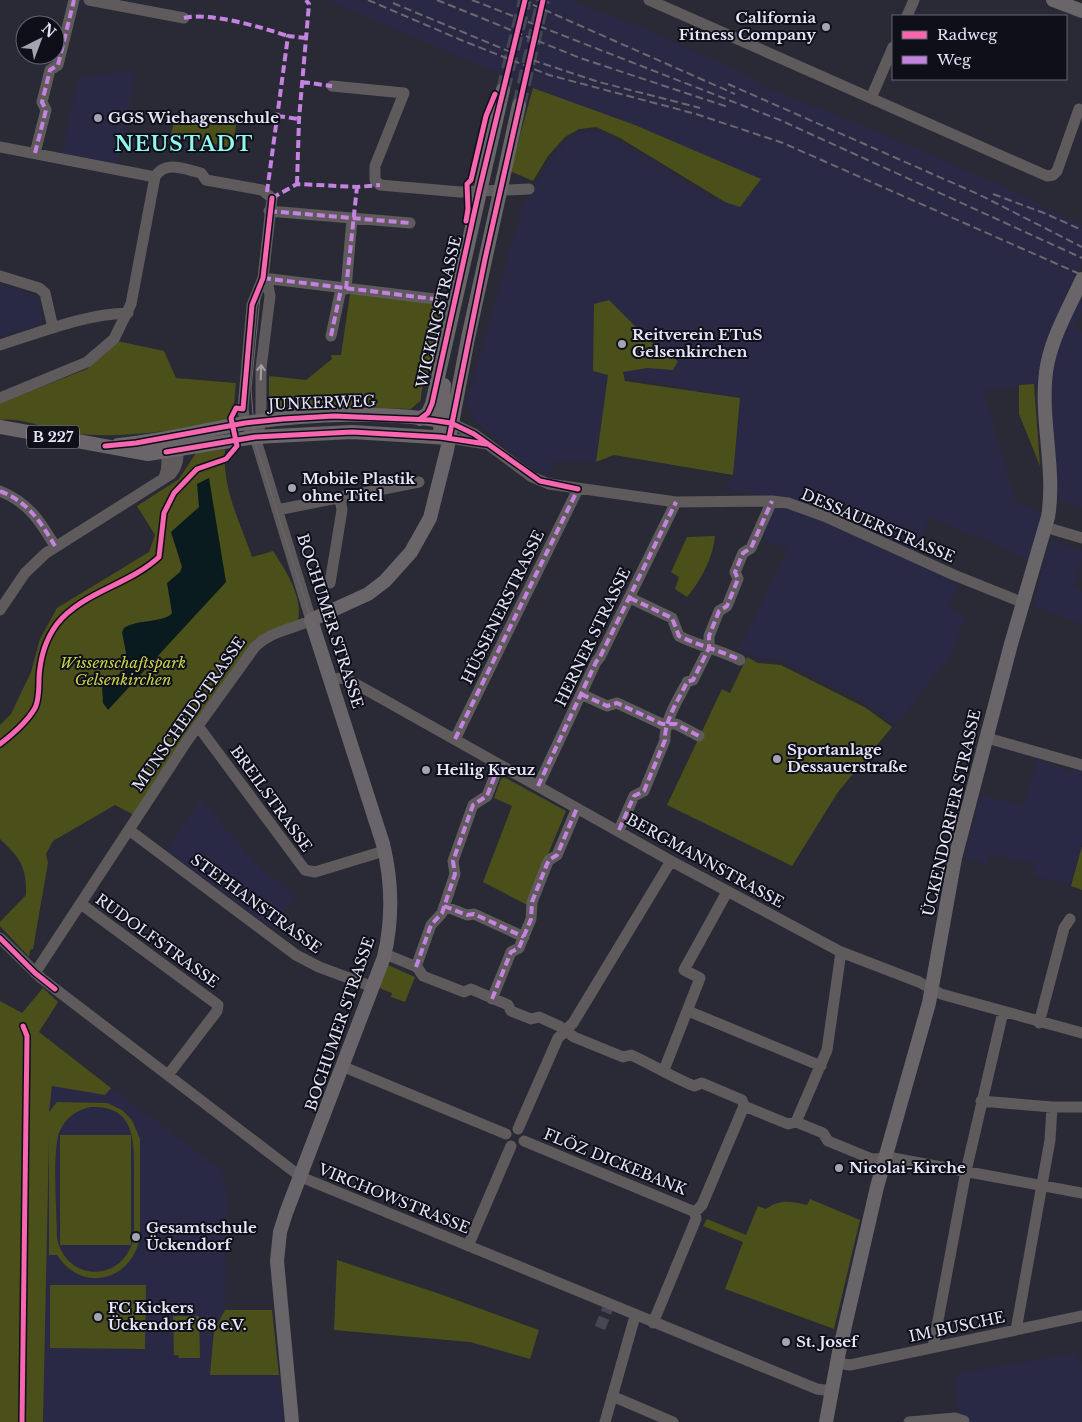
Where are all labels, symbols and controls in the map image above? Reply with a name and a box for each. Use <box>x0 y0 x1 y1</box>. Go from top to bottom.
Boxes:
place label: California Fitness Company <box>679 8 816 44</box>
north arrow <box>15 15 65 65</box>
legend <box>892 15 1067 80</box>
text: N <box>38 19 60 41</box>
marker: California Fitness Company <box>820 21 832 33</box>
text: Radweg <box>937 25 998 44</box>
text: Weg <box>936 50 972 69</box>
place label: GGS Wiehagenschule <box>108 108 279 127</box>
marker: GGS Wiehagenschule <box>92 112 104 124</box>
district label: NEUSTADT <box>115 132 253 156</box>
street label: WICKINGSTRASSE <box>412 234 465 391</box>
place label: Reitverein ETuS Gelsenkirchen <box>632 325 762 361</box>
marker: Reitverein ETuS Gelsenkirchen <box>616 338 628 350</box>
one-way arrow <box>257 365 266 381</box>
street label: JUNKERWEG <box>266 391 376 414</box>
road number: B 227 <box>27 426 79 448</box>
place label: Mobile Plastik ohne Titel <box>302 469 416 505</box>
marker: Mobile Plastik ohne Titel <box>286 482 298 494</box>
street label: DESSAUERSTRASSE <box>799 485 958 567</box>
street label: HÜSSENERSTRASSE <box>457 527 548 687</box>
street label: BOCHUMER STRASSE <box>293 531 368 711</box>
street label: HERNER STRASSE <box>551 564 634 709</box>
street label: MUNSCHEIDSTRASSE <box>128 633 249 794</box>
park label: Wissenschaftspark Gelsenkirchen <box>60 653 186 689</box>
street label: ÜCKENDORFER STRASSE <box>918 707 985 918</box>
place label: Sportanlage Dessauerstraße <box>787 740 907 776</box>
street label: BREILSTRASSE <box>227 742 316 856</box>
marker: Sportanlage Dessauerstraße <box>771 753 783 765</box>
place label: Heilig Kreuz <box>436 760 535 779</box>
marker: Heilig Kreuz <box>420 764 432 776</box>
street label: BERGMANNSTRASSE <box>623 809 787 912</box>
street label: STEPHANSTRASSE <box>187 850 325 957</box>
street label: RUDOLFSTRASSE <box>92 889 223 992</box>
street label: BOCHUMER STRASSE <box>301 934 378 1113</box>
street label: FLÖZ DICKEBANK <box>541 1124 690 1199</box>
place label: Nicolai-Kirche <box>849 1158 966 1177</box>
street label: VIRCHOWSTRASSE <box>315 1159 473 1238</box>
marker: Nicolai-Kirche <box>833 1162 845 1174</box>
place label: Gesamtschule Ückendorf <box>146 1218 257 1254</box>
marker: Gesamtschule Ückendorf <box>130 1231 142 1243</box>
place label: FC Kickers Ückendorf 68 e.V. <box>108 1298 247 1334</box>
street label: IM BUSCHE <box>907 1307 1007 1346</box>
marker: FC Kickers Ückendorf 68 e.V. <box>92 1311 104 1323</box>
place label: St. Josef <box>796 1332 860 1351</box>
marker: St. Josef <box>780 1336 792 1348</box>

